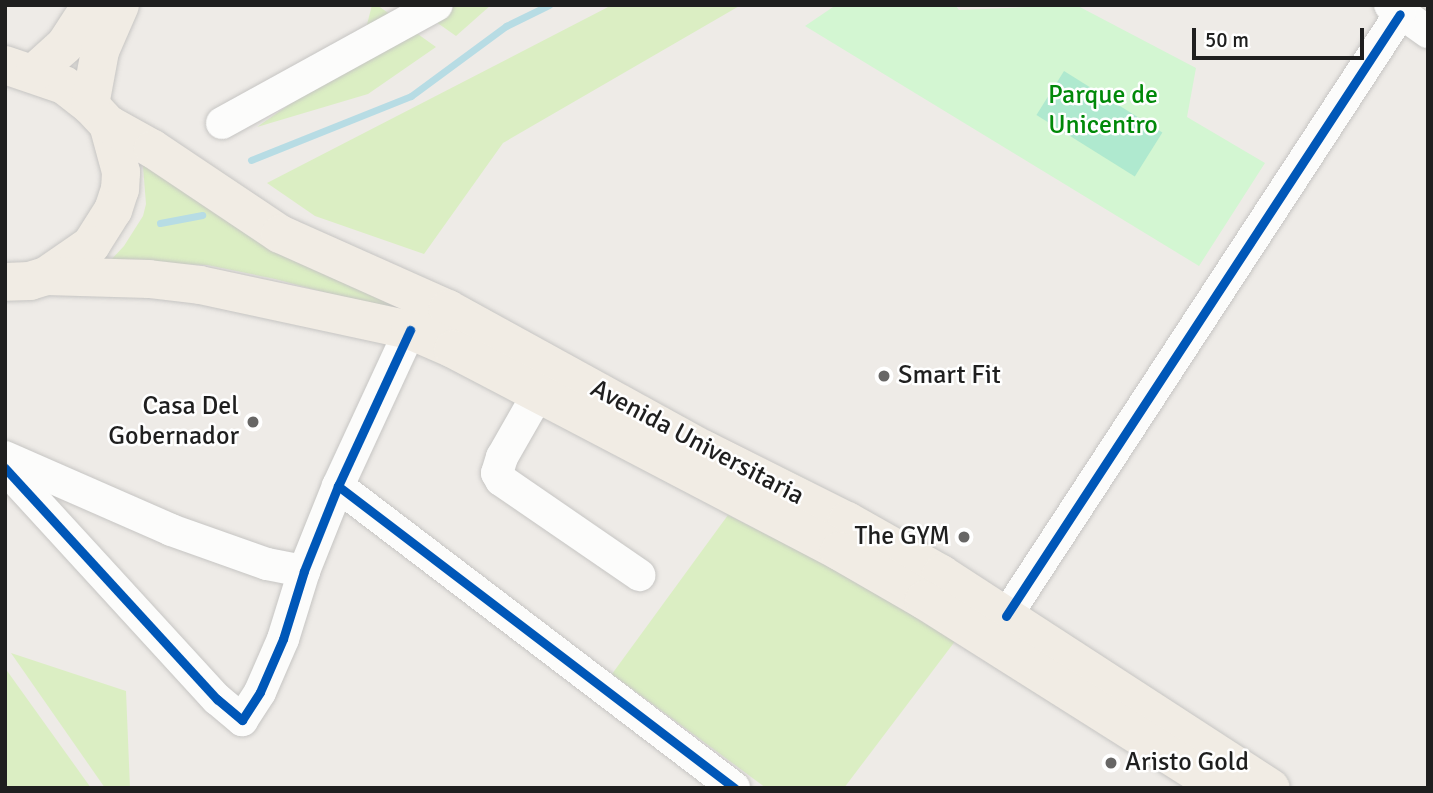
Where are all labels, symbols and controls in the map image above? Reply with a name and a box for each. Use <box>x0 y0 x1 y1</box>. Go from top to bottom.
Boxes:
scale bar <box>1195 14 1366 58</box>
text: 50 m <box>1205 27 1249 53</box>
park label: Parque de Unicentro <box>1048 80 1158 142</box>
place label: Smart Fit <box>898 360 1001 392</box>
marker: Smart Fit <box>876 368 892 384</box>
street label: Avenida Universitaria <box>585 374 809 512</box>
place label: Casa Del Gobernador <box>108 391 239 452</box>
marker: Casa Del Gobernador <box>245 414 261 430</box>
place label: The GYM <box>854 521 950 553</box>
marker: The GYM <box>956 529 972 545</box>
place label: Aristo Gold <box>1125 747 1249 779</box>
marker: Aristo Gold <box>1103 755 1119 771</box>

